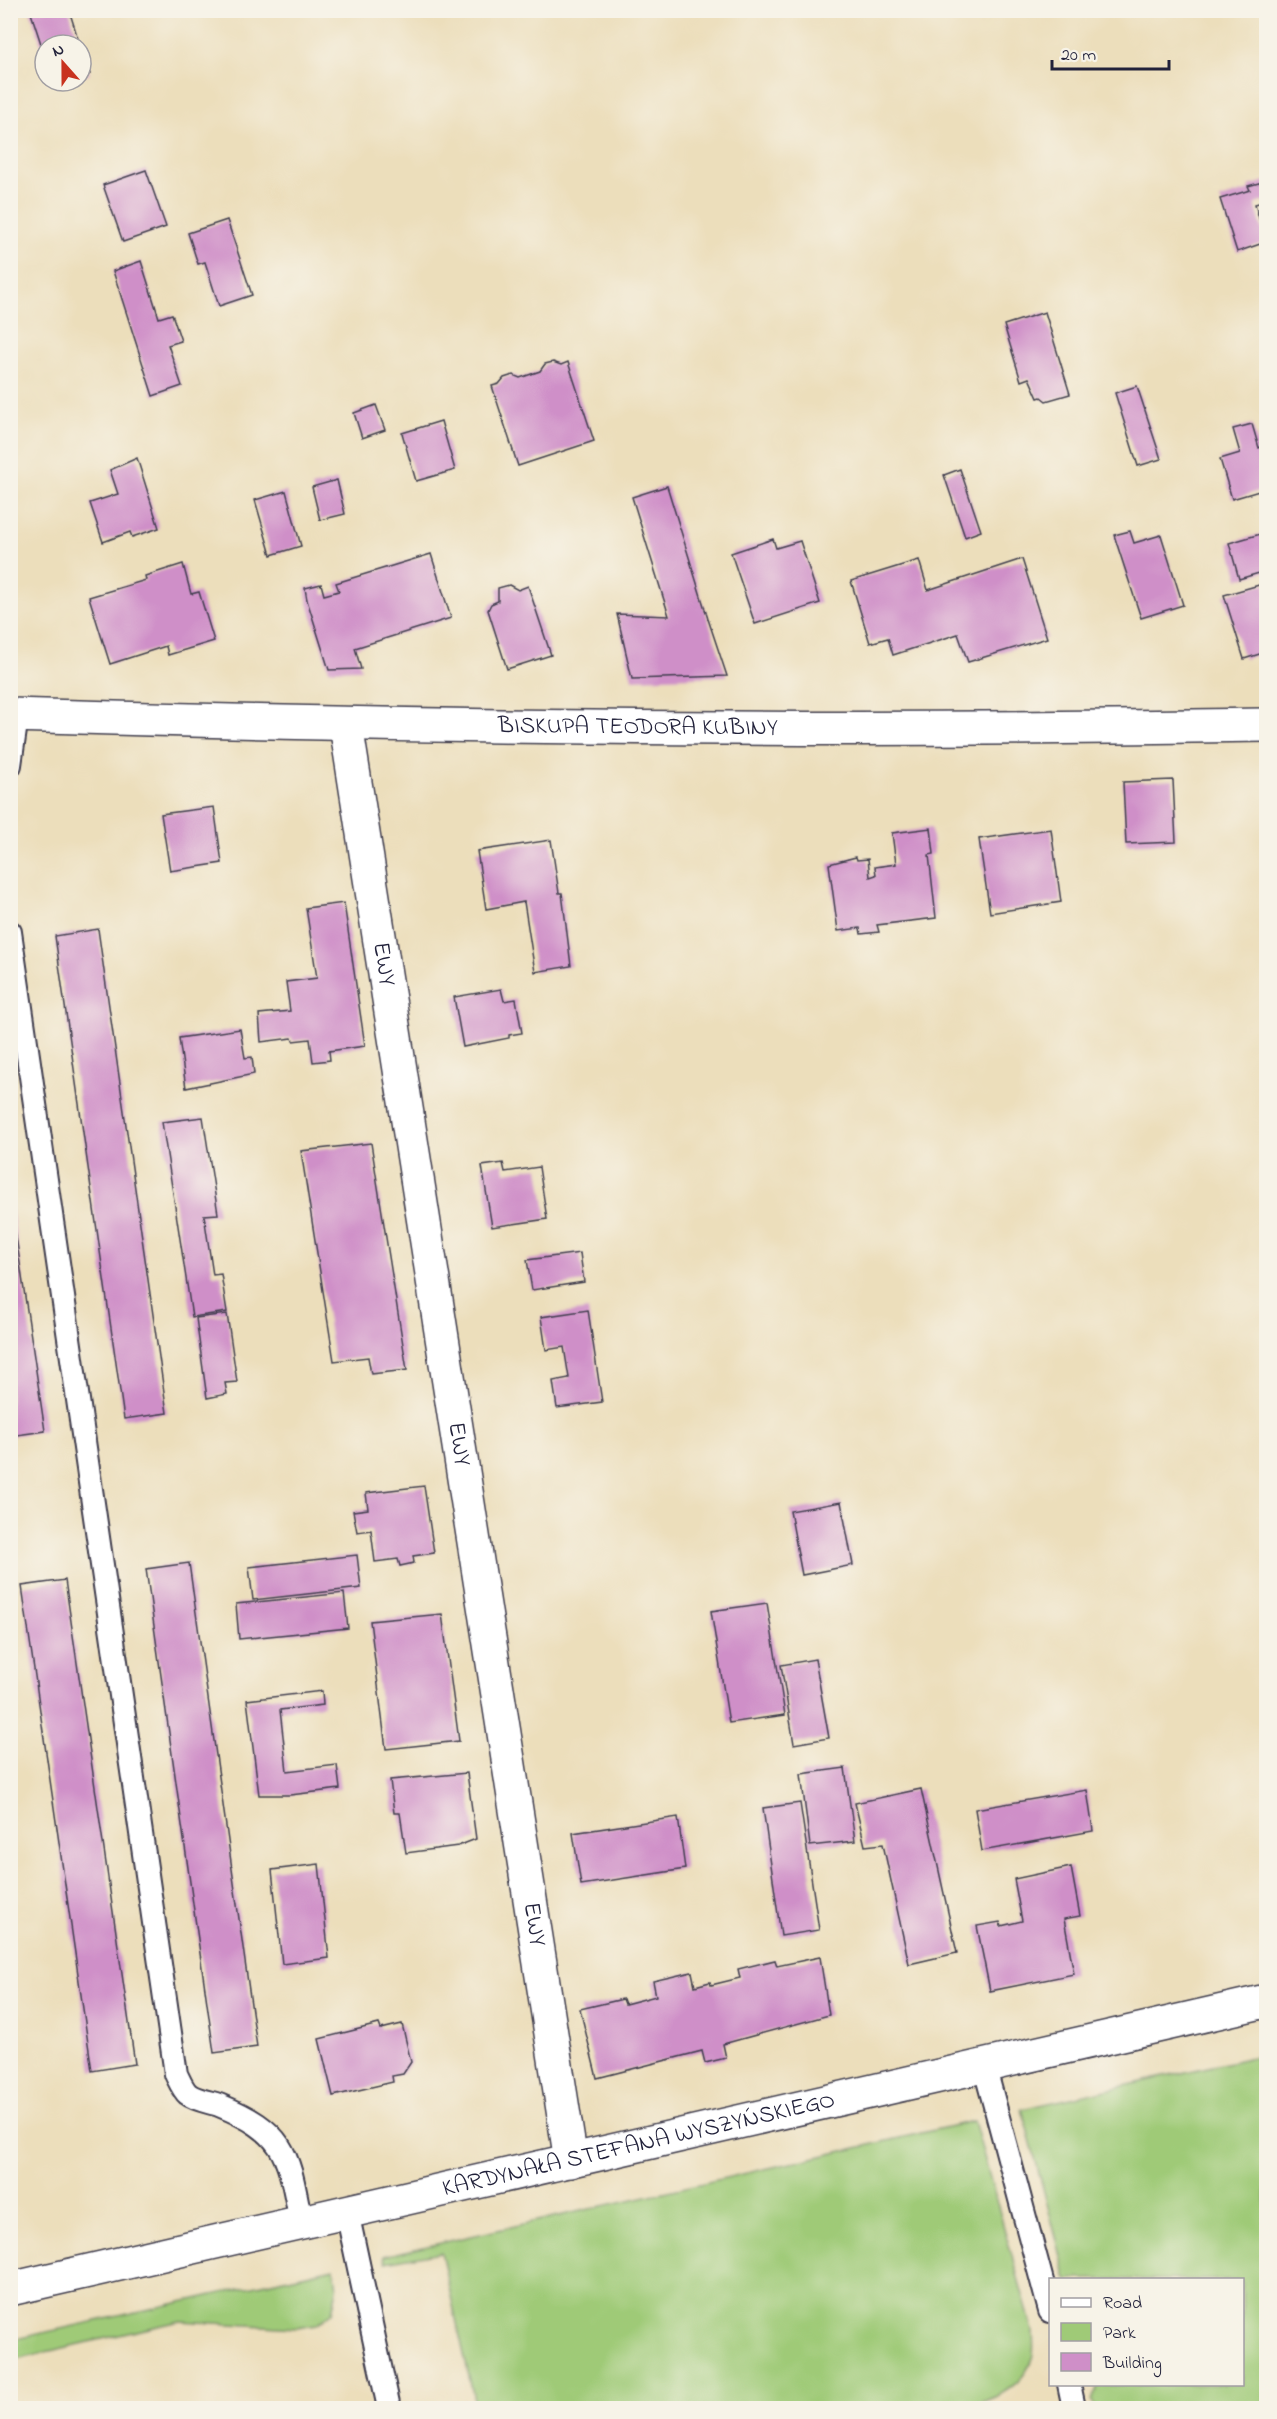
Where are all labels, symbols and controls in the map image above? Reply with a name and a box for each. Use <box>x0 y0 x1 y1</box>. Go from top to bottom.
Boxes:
north arrow <box>33 33 93 93</box>
scale bar <box>1052 33 1169 71</box>
text: N <box>49 38 68 64</box>
text: 20 m <box>1061 43 1096 69</box>
street label: BISKUPA TEODORA KUBINY <box>497 708 778 746</box>
street label: EWY <box>363 940 404 989</box>
street label: EWY <box>438 1420 479 1469</box>
street label: EWY <box>513 1900 555 1949</box>
street label: KARDYNAŁA STEFANA WYSZYŃSKIEGO <box>439 2083 838 2207</box>
legend <box>1049 2278 1244 2386</box>
text: Road <box>1103 2291 1142 2317</box>
text: Park <box>1103 2321 1136 2347</box>
text: Building <box>1102 2351 1162 2378</box>

